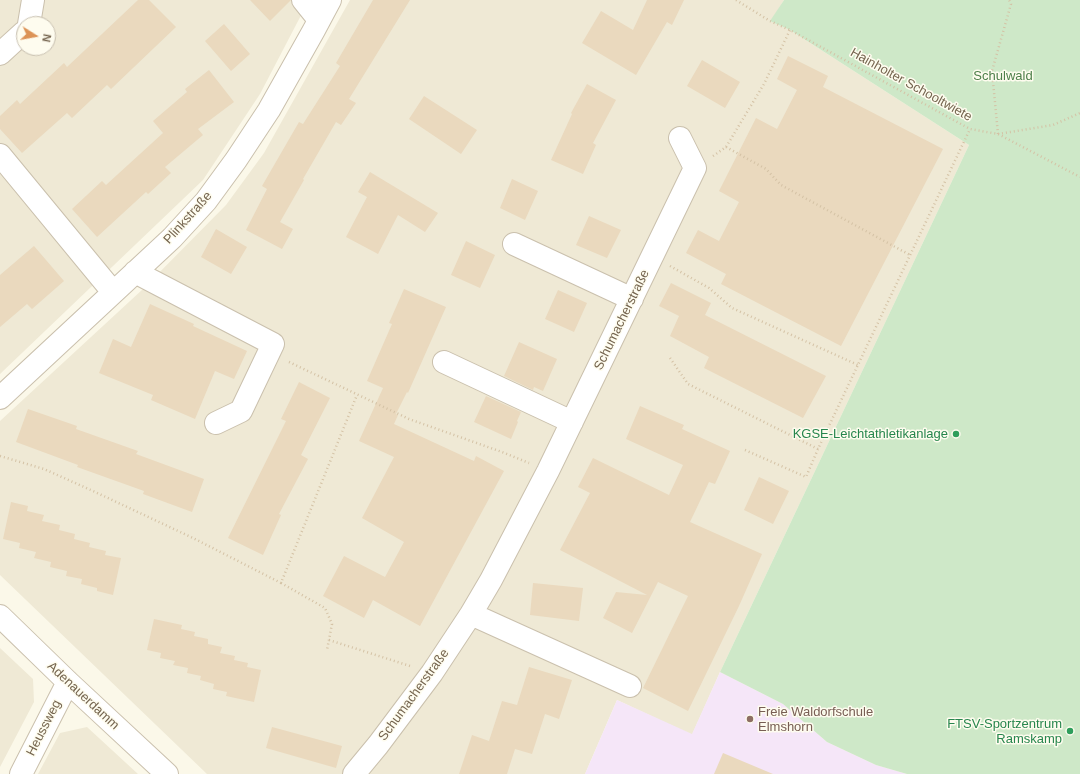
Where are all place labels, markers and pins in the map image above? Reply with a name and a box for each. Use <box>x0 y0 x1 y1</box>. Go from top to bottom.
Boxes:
place label: KGSE-Leichtathletikanlage <box>793 426 948 442</box>
marker: KGSE-Leichtathletikanlage <box>951 429 961 439</box>
place label: Freie Waldorfschule Elmshorn <box>758 704 873 735</box>
marker: Freie Waldorfschule Elmshorn <box>745 714 755 724</box>
place label: FTSV-Sportzentrum Ramskamp <box>947 716 1062 747</box>
marker: FTSV-Sportzentrum Ramskamp <box>1065 726 1075 736</box>

